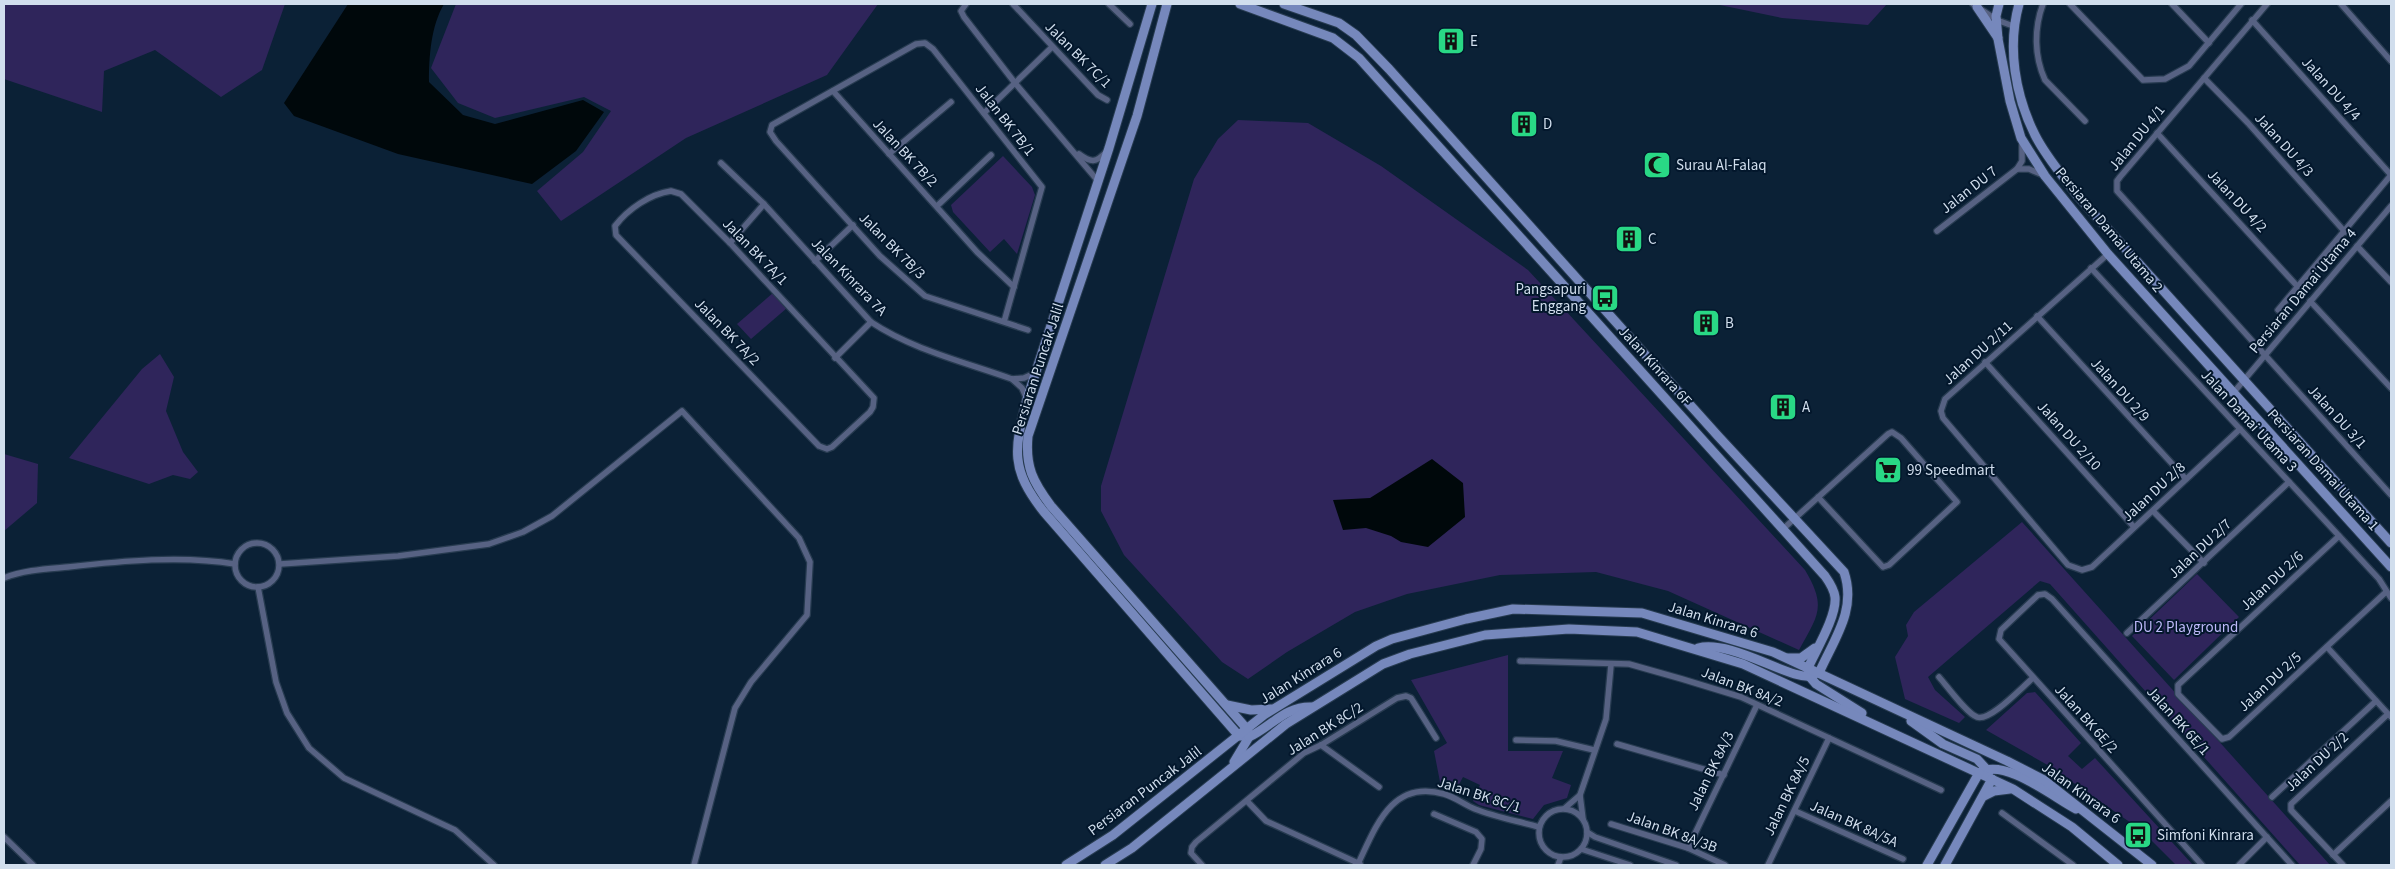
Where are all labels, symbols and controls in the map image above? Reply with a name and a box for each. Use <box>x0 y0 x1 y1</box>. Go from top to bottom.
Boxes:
street label: Jalan BK 7C/1 <box>1040 17 1116 93</box>
building icon: E <box>1436 26 1466 56</box>
place label: E <box>1470 31 1478 52</box>
street label: Jalan DU 4/4 <box>2297 52 2366 126</box>
street label: Jalan BK 7B/1 <box>970 79 1040 161</box>
street label: Jalan DU 4/1 <box>2104 101 2170 175</box>
street label: Jalan DU 4/3 <box>2250 108 2318 182</box>
building icon: D <box>1509 109 1539 139</box>
street label: Jalan BK 7B/2 <box>868 114 942 192</box>
place label: D <box>1543 114 1552 135</box>
mosque icon: Surau Al-Falaq <box>1642 150 1672 180</box>
place label: Surau Al-Falaq <box>1676 155 1767 176</box>
street label: Jalan DU 7 <box>1936 161 2002 219</box>
street label: Persiaran Damai Utama 2 <box>2050 163 2168 297</box>
street label: Jalan DU 4/2 <box>2202 165 2272 237</box>
street label: Jalan BK 7B/3 <box>854 208 930 284</box>
street label: Jalan BK 7A/1 <box>718 214 792 290</box>
street label: Persiaran Damai Utama 4 <box>2244 223 2362 358</box>
building icon: C <box>1614 224 1644 254</box>
place label: C <box>1648 229 1657 250</box>
street label: Jalan Kinrara 7A <box>806 233 892 321</box>
place label: Pangsapuri Enggang <box>1516 279 1586 317</box>
bus stop icon: Pangsapuri Enggang <box>1590 283 1620 313</box>
street label: Jalan BK 7A/2 <box>690 294 764 370</box>
street label: Persiaran Puncak Jalil <box>1007 300 1069 438</box>
building icon: B <box>1691 308 1721 338</box>
place label: B <box>1725 313 1734 334</box>
street label: Jalan DU 2/11 <box>1939 316 2017 390</box>
street label: Jalan Kinrara 6F <box>1614 322 1697 411</box>
street label: Jalan DU 2/9 <box>2086 353 2154 427</box>
street label: Jalan Damai Utama 3 <box>2196 365 2302 477</box>
street label: Jalan DU 3/1 <box>2303 380 2371 454</box>
building icon: A <box>1768 392 1798 422</box>
place label: A <box>1802 397 1811 418</box>
street label: Jalan DU 2/10 <box>2032 397 2106 475</box>
street label: Persiaran Damai Utama 1 <box>2262 404 2384 536</box>
supermarket icon: 99 Speedmart <box>1873 455 1903 485</box>
street label: Jalan DU 2/8 <box>2118 457 2190 527</box>
place label: 99 Speedmart <box>1907 460 1995 481</box>
street label: Jalan DU 2/7 <box>2164 514 2236 584</box>
street label: Jalan DU 2/6 <box>2236 546 2308 616</box>
street label: Jalan Kinrara 6 <box>1665 596 1761 644</box>
park label: DU 2 Playground <box>2134 617 2238 638</box>
street label: Jalan Kinrara 6 <box>1256 642 1346 710</box>
street label: Jalan DU 2/5 <box>2234 647 2306 717</box>
street label: Jalan BK 8A/2 <box>1698 662 1786 712</box>
street label: Jalan BK 6E/2 <box>2049 680 2123 758</box>
street label: Jalan BK 6E/1 <box>2141 682 2215 760</box>
street label: Jalan BK 8C/2 <box>1283 697 1367 761</box>
street label: Jalan DU 2/2 <box>2281 727 2353 797</box>
street label: Jalan BK 8A/3 <box>1683 728 1739 814</box>
street label: Persiaran Puncak Jalil <box>1084 741 1206 841</box>
street label: Jalan BK 8A/5 <box>1759 753 1815 839</box>
street label: Jalan Kinrara 6 <box>2037 757 2125 829</box>
street label: Jalan BK 8C/1 <box>1435 772 1523 818</box>
street label: Jalan BK 8A/5A <box>1807 795 1902 853</box>
street label: Jalan BK 8A/3B <box>1624 806 1720 858</box>
bus stop icon: Simfoni Kinrara <box>2123 820 2153 850</box>
place label: Simfoni Kinrara <box>2157 825 2254 846</box>

